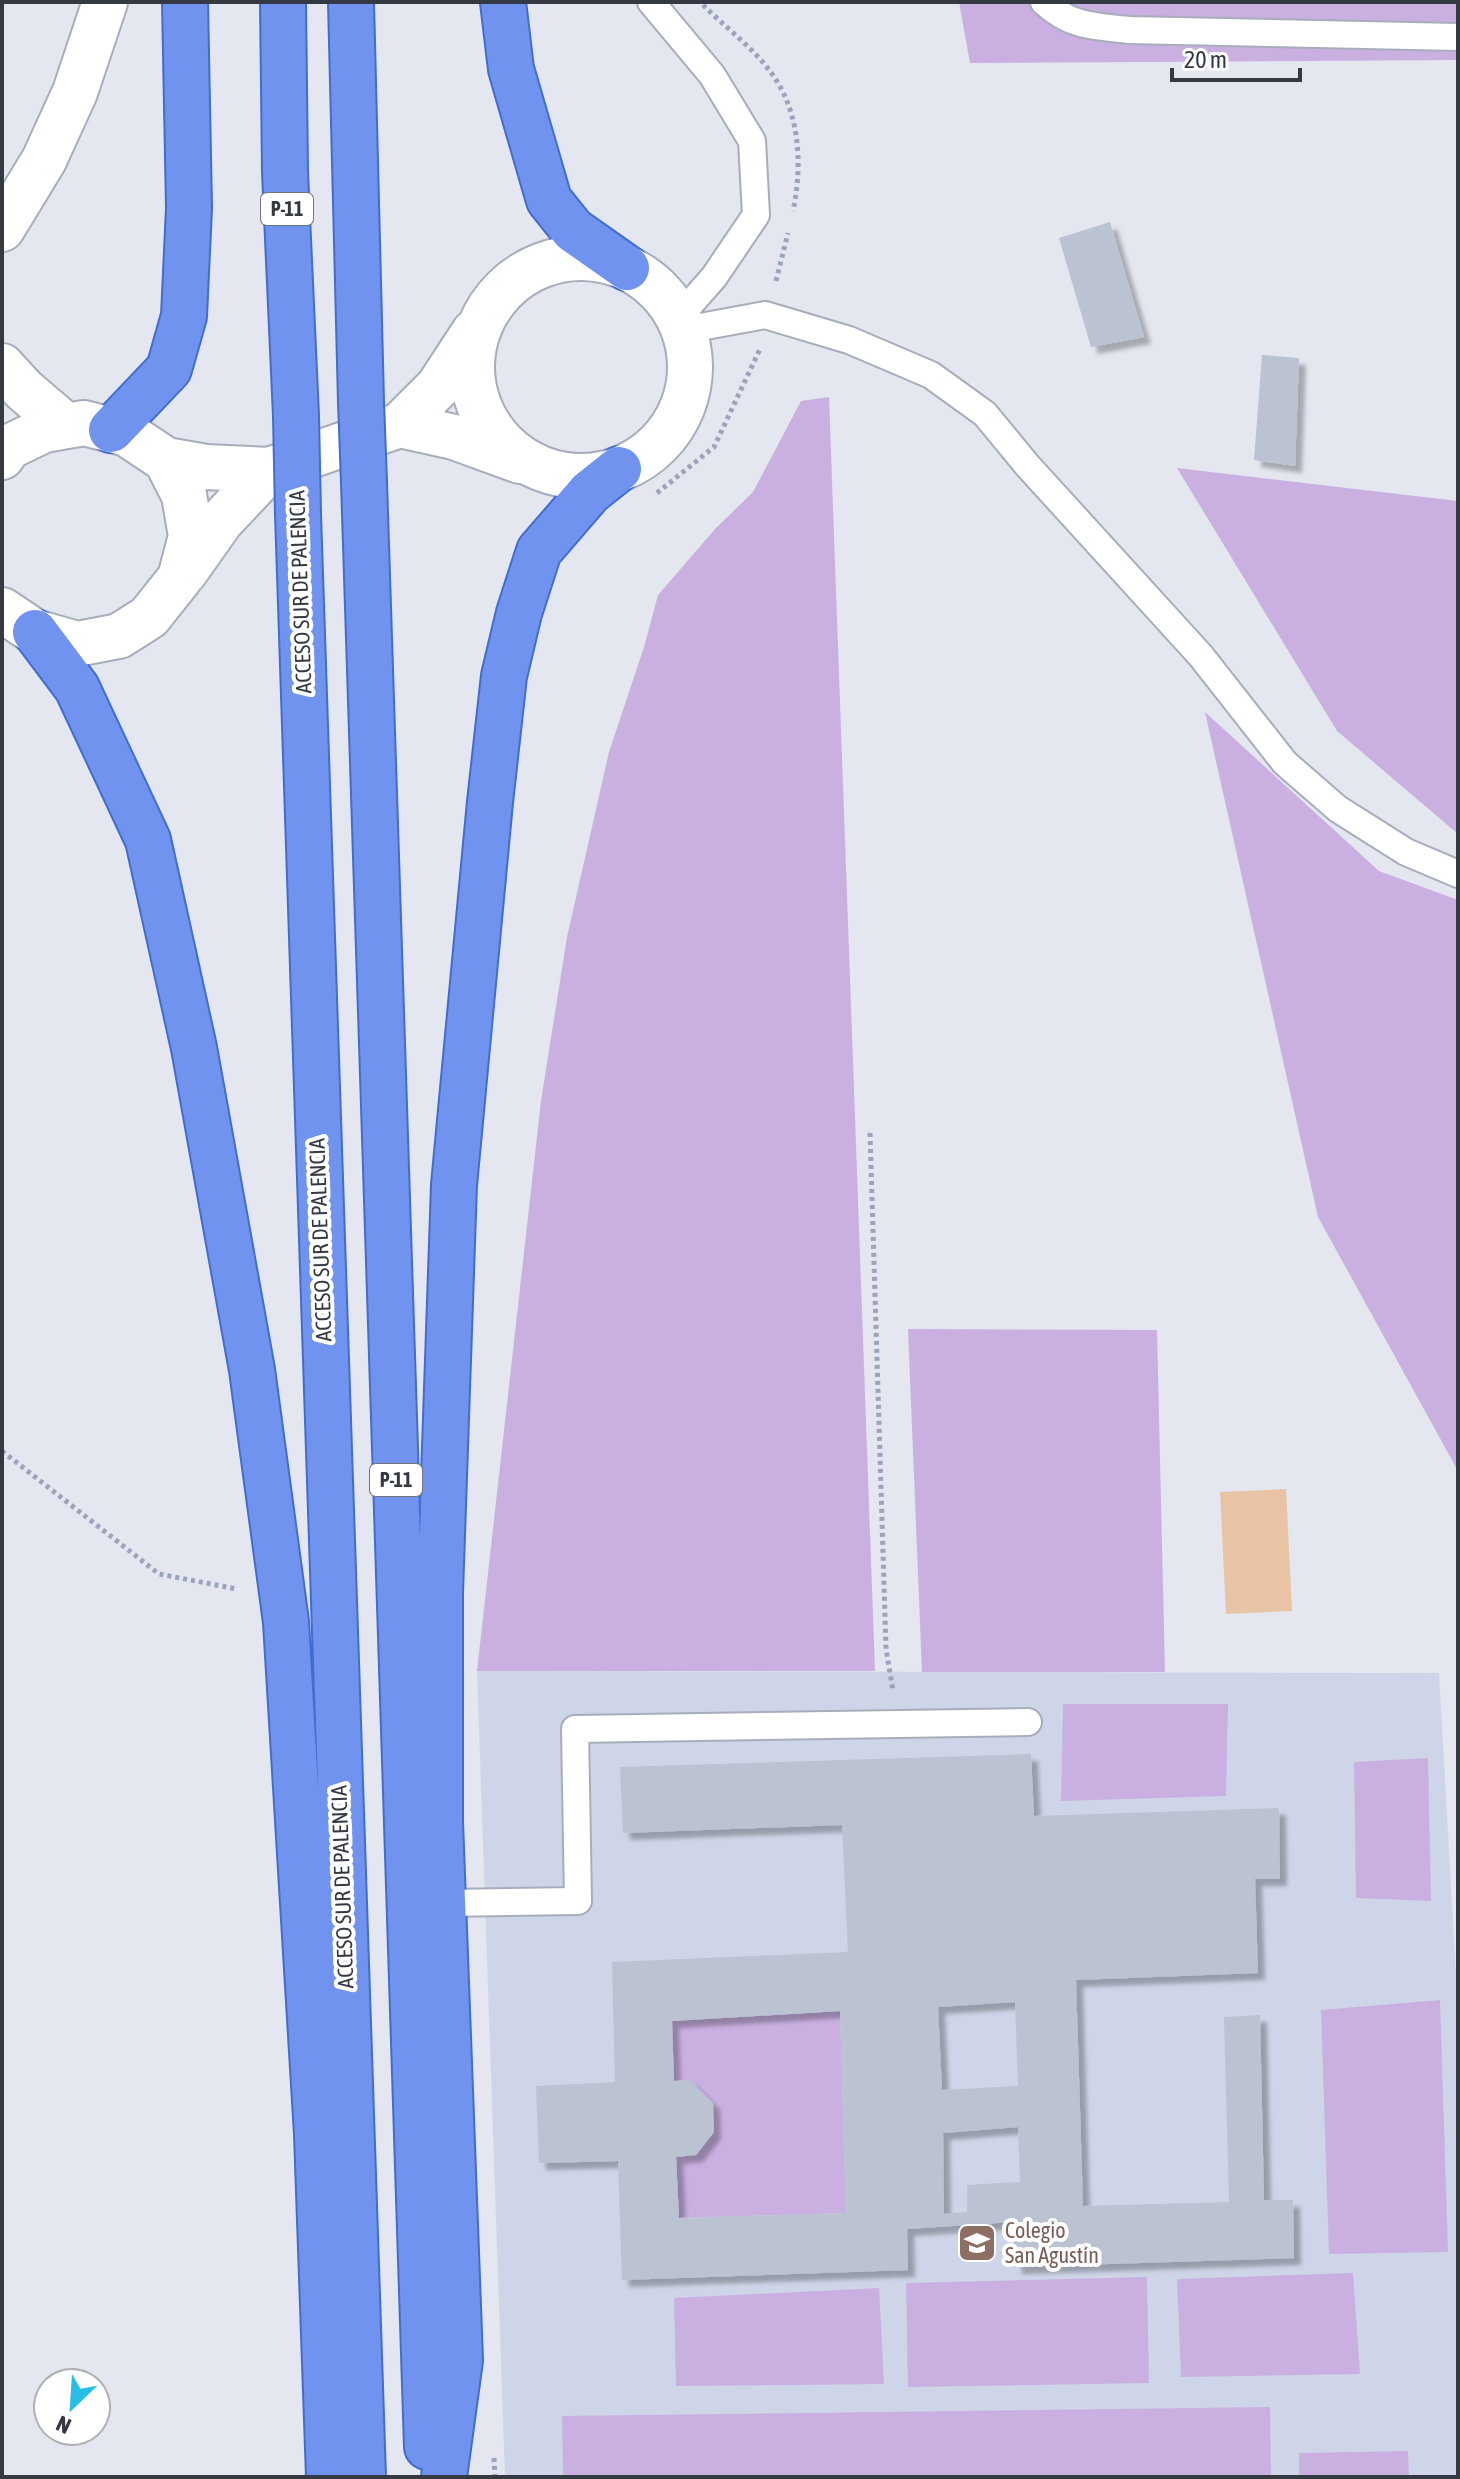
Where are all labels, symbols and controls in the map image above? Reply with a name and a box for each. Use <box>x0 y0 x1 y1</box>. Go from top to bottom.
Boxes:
scale bar <box>1172 32 1300 82</box>
text: 20 m <box>1184 46 1227 73</box>
road number: P-11 <box>261 193 313 225</box>
street label: ACCESO SUR DE PALENCIA <box>283 490 317 694</box>
street label: ACCESO SUR DE PALENCIA <box>303 1138 337 1342</box>
road number: P-11 <box>370 1464 422 1496</box>
street label: ACCESO SUR DE PALENCIA <box>325 1785 359 1989</box>
place label: Colegio San Agustín <box>1005 2217 1099 2268</box>
school or university icon: Colegio San Agustín <box>956 2222 998 2264</box>
north arrow <box>32 2367 112 2447</box>
text: N <box>52 2411 75 2440</box>

